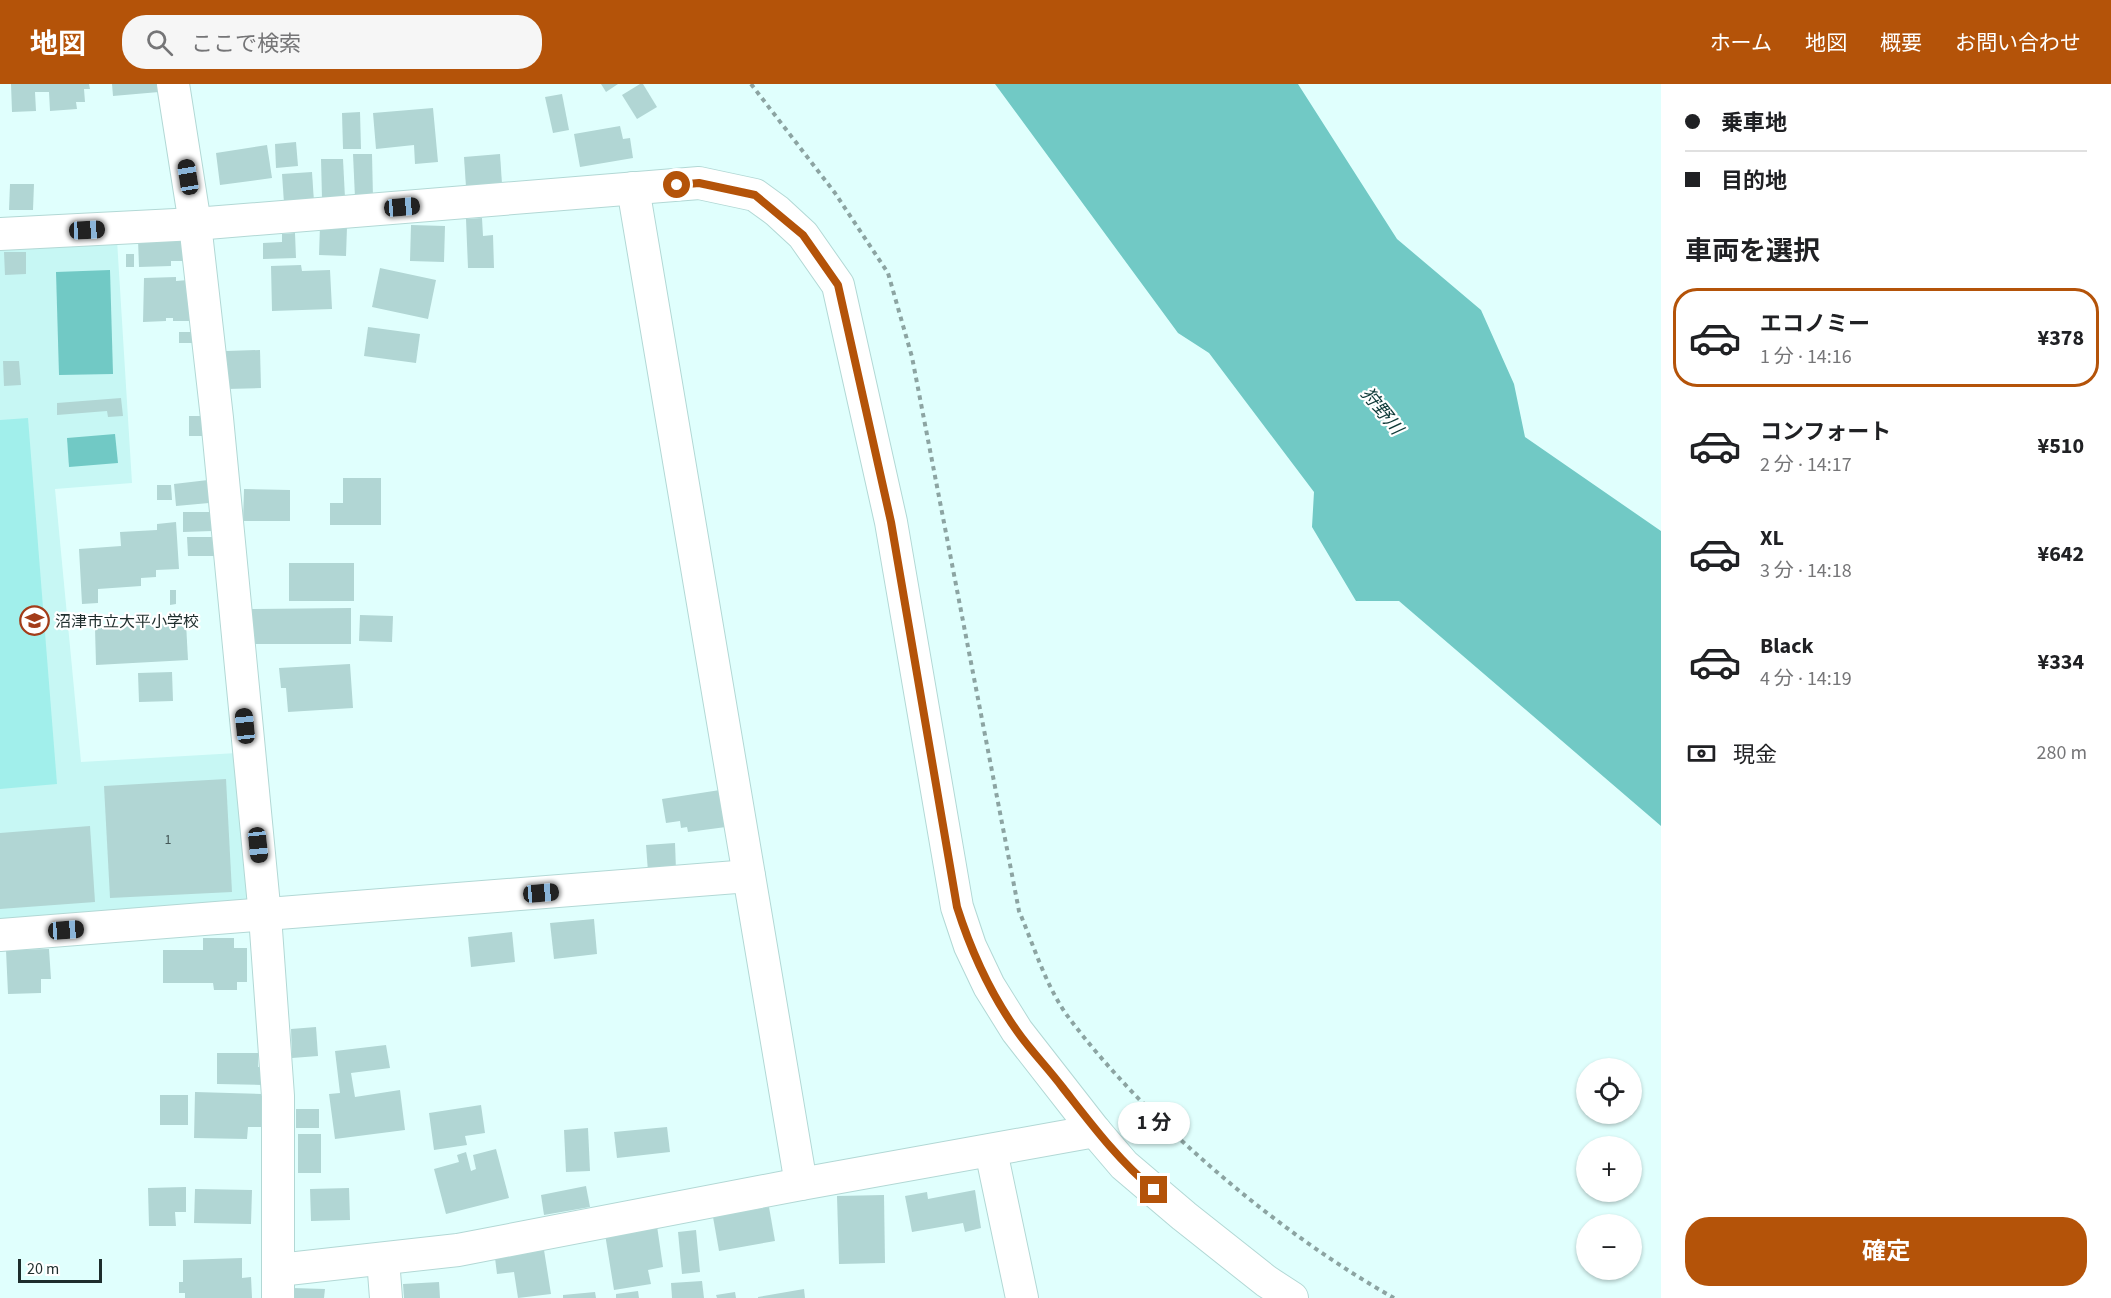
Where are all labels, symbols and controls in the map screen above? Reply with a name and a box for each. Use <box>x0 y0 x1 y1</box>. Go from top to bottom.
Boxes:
search box <box>122 15 542 69</box>
text: 地図 <box>30 24 86 64</box>
icon: search <box>143 26 176 59</box>
text: ここで検索 <box>191 28 301 60</box>
text: ホーム <box>1710 28 1772 58</box>
text: 地図 <box>1805 28 1847 58</box>
text: 概要 <box>1880 28 1922 58</box>
text: お問い合わせ <box>1955 28 2081 58</box>
text: 乗車地 <box>1721 107 1787 139</box>
car <box>176 158 200 196</box>
text: 目的地 <box>1721 165 1787 197</box>
route start <box>663 171 690 198</box>
car <box>383 196 421 218</box>
car <box>69 220 105 240</box>
text: 車両を選択 <box>1685 232 1820 271</box>
text: エコノミー <box>1760 308 1870 340</box>
icon: car <box>1688 311 1742 365</box>
text: ¥378 <box>2038 322 2084 354</box>
text: 1 分 · 14:16 <box>1760 343 1852 371</box>
water label: 狩野川 <box>1355 382 1410 442</box>
text: コンフォート <box>1760 416 1891 448</box>
icon: car <box>1688 419 1742 473</box>
text: ¥510 <box>2038 430 2084 462</box>
text: 2 分 · 14:17 <box>1760 451 1852 479</box>
text: XL <box>1760 522 1784 554</box>
icon: car <box>1688 527 1742 581</box>
text: ¥642 <box>2038 538 2084 570</box>
text: 3 分 · 14:18 <box>1760 557 1852 585</box>
school or university icon: 沼津市立大平小学校 <box>18 605 50 637</box>
place label: 沼津市立大平小学校 <box>55 611 199 633</box>
text: Black <box>1760 630 1814 662</box>
icon: car <box>1688 635 1742 689</box>
text: ¥334 <box>2038 646 2084 678</box>
text: 4 分 · 14:19 <box>1760 665 1852 693</box>
car <box>234 707 256 745</box>
icon: cash <box>1685 737 1718 770</box>
text: 現金 <box>1733 739 1777 771</box>
text: 280 m <box>2037 739 2087 767</box>
car <box>247 826 269 864</box>
house number: 1 <box>165 830 172 850</box>
car <box>522 882 560 904</box>
car <box>47 920 85 940</box>
map controls <box>1576 1058 1642 1280</box>
button: locate <box>1576 1058 1642 1124</box>
callout: 1 分 <box>1118 1103 1190 1145</box>
text: 1 分 <box>1137 1109 1171 1137</box>
button: + <box>1576 1136 1642 1202</box>
route end <box>1140 1176 1167 1203</box>
button: − <box>1576 1214 1642 1280</box>
button: 確定 <box>1685 1217 2087 1286</box>
scale bar <box>18 1256 102 1284</box>
text: 20 m <box>27 1258 59 1280</box>

